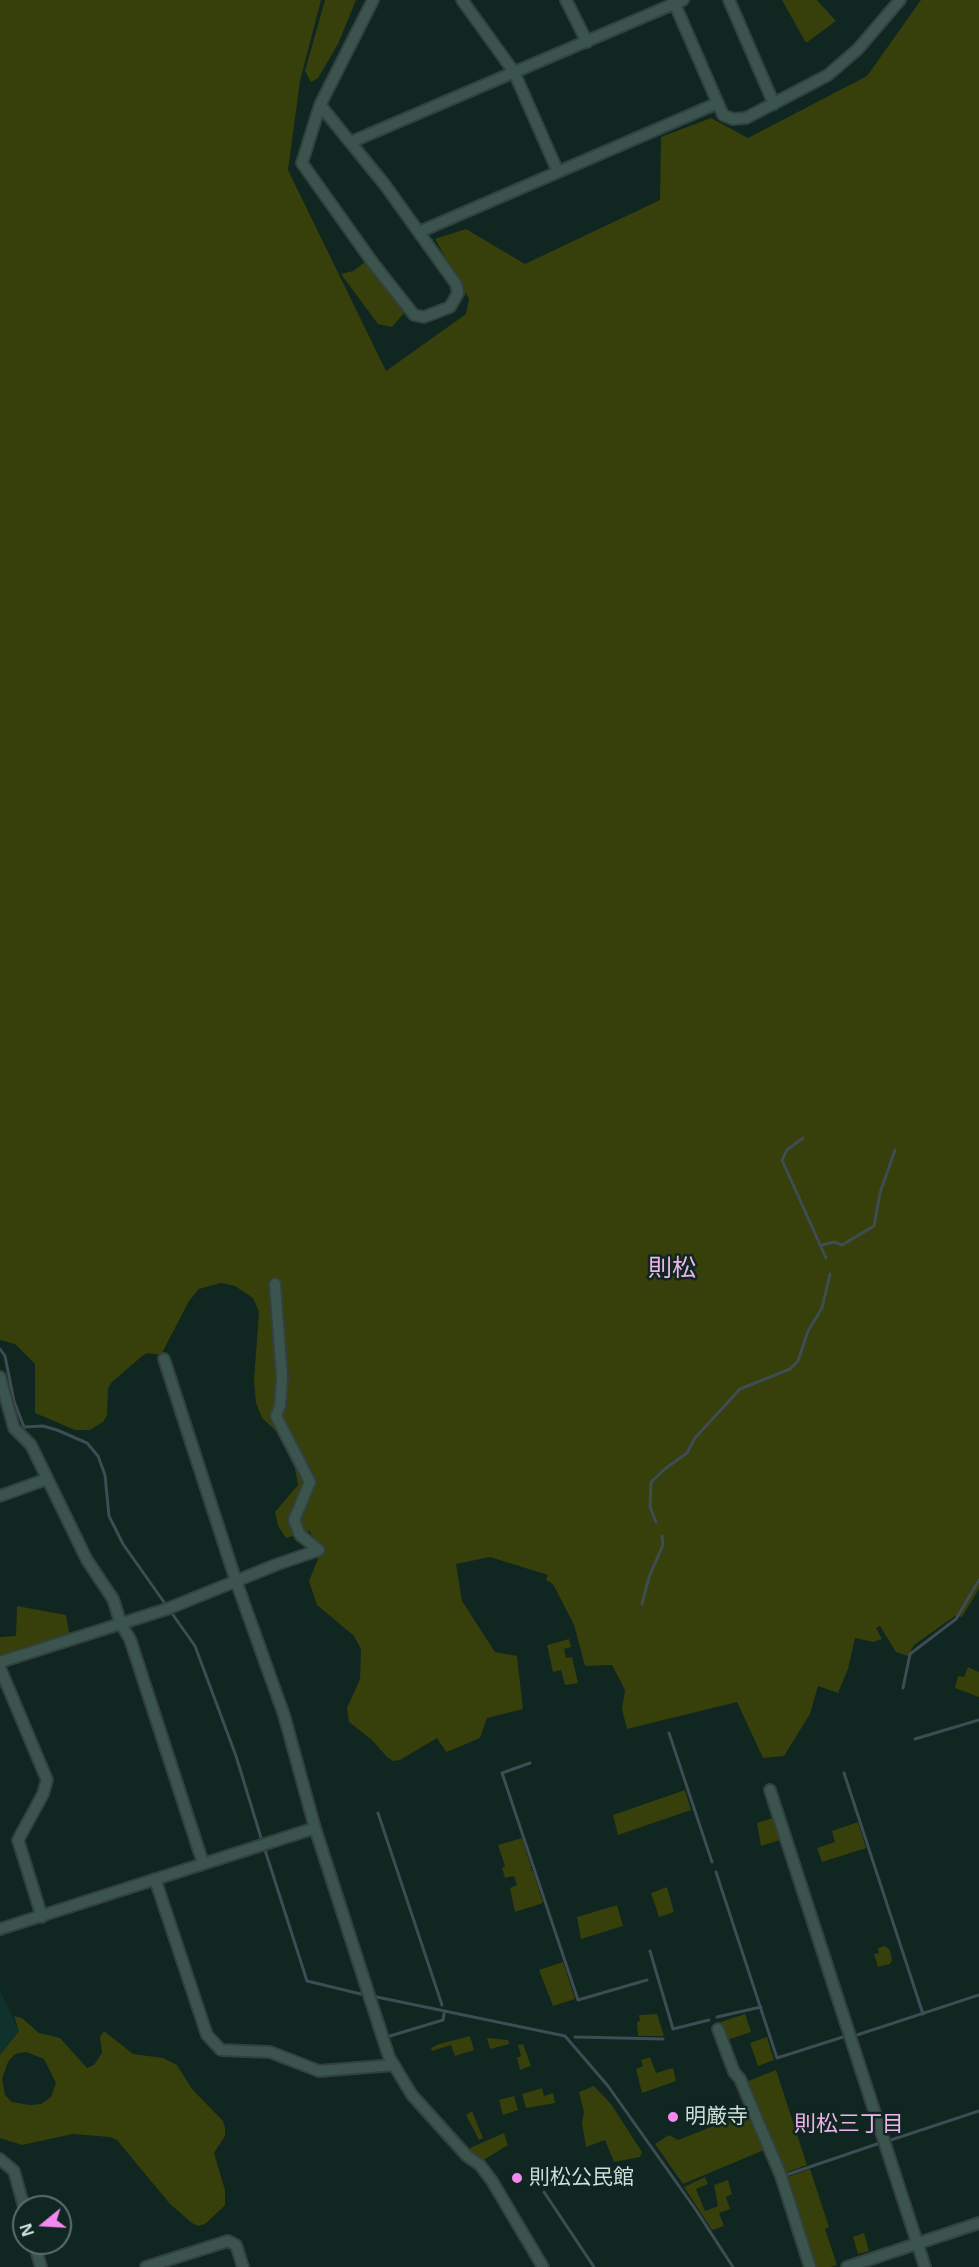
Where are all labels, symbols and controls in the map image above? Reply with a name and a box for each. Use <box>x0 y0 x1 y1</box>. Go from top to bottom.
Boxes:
district label: 則松 <box>648 1255 696 1283</box>
place label: 明厳寺 <box>685 2104 748 2130</box>
marker: 明厳寺 <box>666 2110 680 2124</box>
district label: 則松三丁目 <box>794 2112 904 2138</box>
place label: 則松公民館 <box>529 2165 634 2191</box>
marker: 則松公民館 <box>510 2171 524 2185</box>
north arrow <box>12 2195 72 2255</box>
text: N <box>14 2220 39 2240</box>

